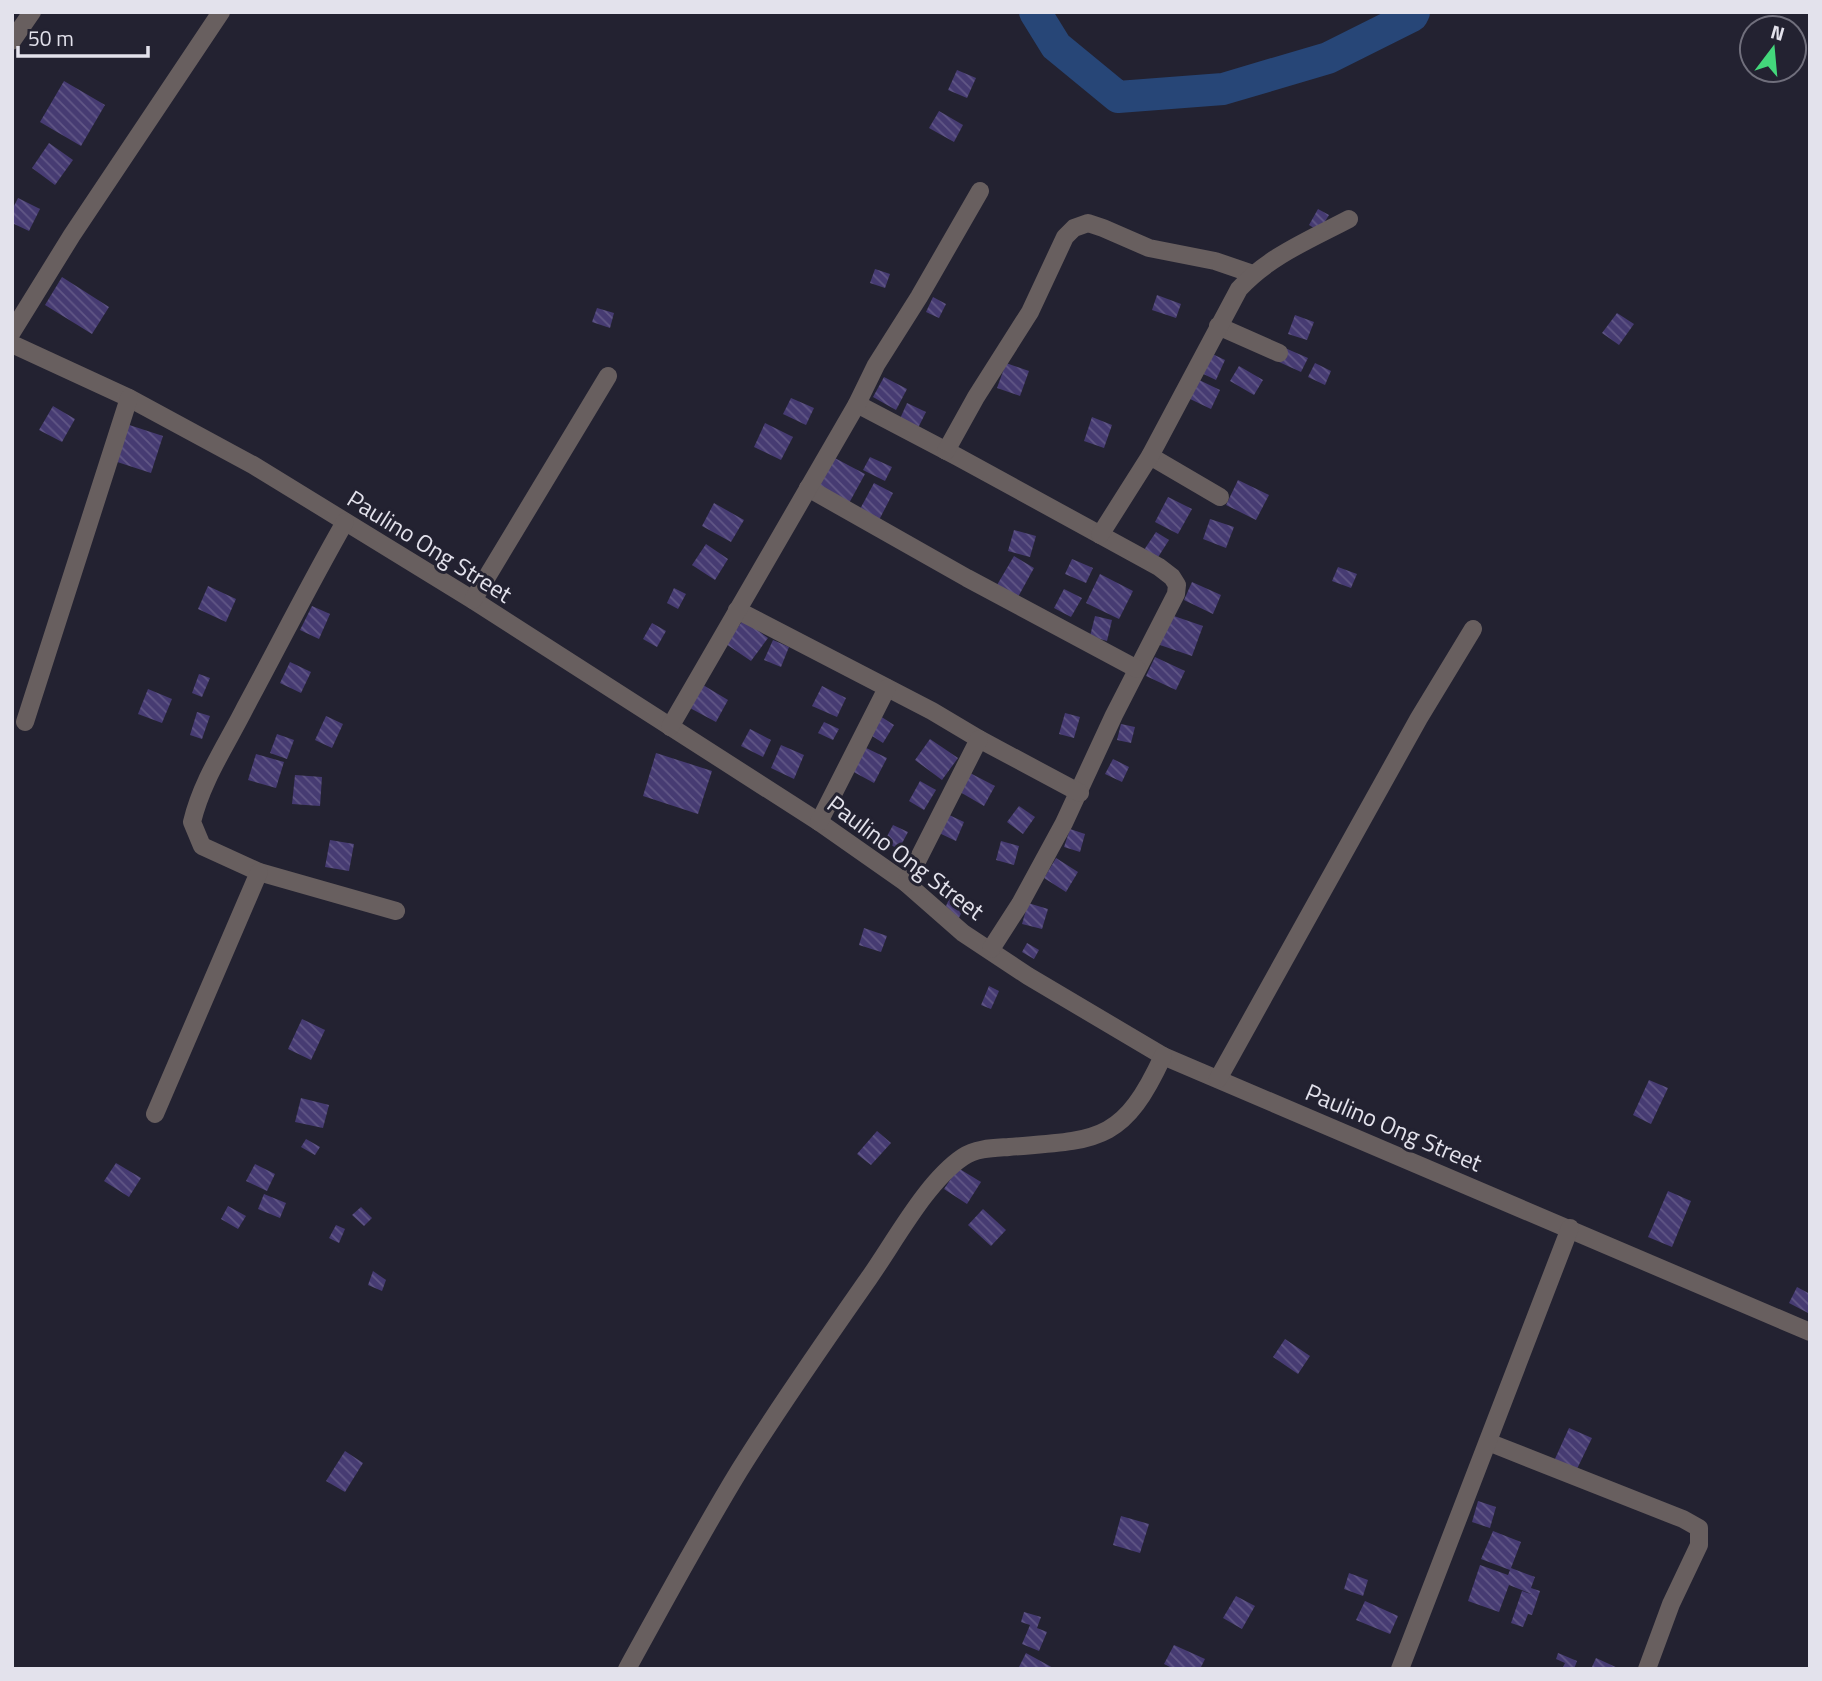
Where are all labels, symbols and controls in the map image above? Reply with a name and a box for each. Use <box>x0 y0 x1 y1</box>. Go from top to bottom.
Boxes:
scale bar <box>18 14 147 58</box>
north arrow <box>1738 14 1808 84</box>
text: N <box>1767 16 1788 48</box>
text: 50 m <box>28 22 74 54</box>
street label: Paulino Ong Street <box>340 481 520 612</box>
street label: Paulino Ong Street <box>820 786 993 929</box>
street label: Paulino Ong Street <box>1300 1074 1488 1181</box>

